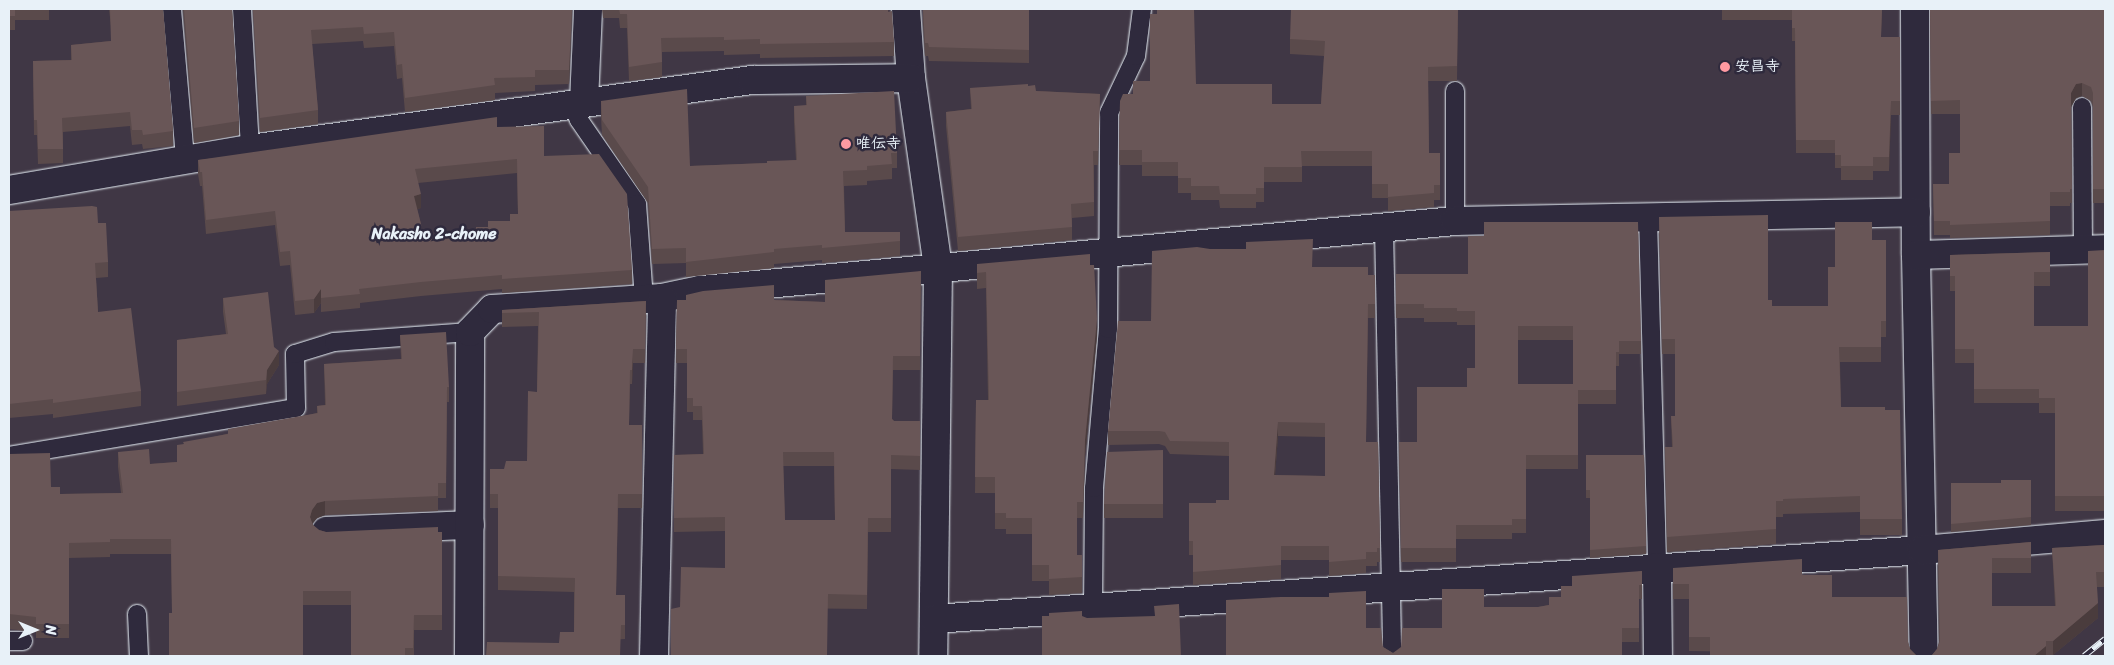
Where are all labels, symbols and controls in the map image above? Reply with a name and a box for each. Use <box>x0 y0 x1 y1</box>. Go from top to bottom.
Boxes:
place label: 安昌寺 <box>1735 58 1780 76</box>
marker: 安昌寺 <box>1719 61 1731 73</box>
place label: 唯伝寺 <box>856 135 901 153</box>
marker: 唯伝寺 <box>840 138 852 150</box>
district label: Nakasho 2-chome <box>371 224 497 244</box>
north arrow <box>10 605 60 655</box>
text: N <box>38 625 63 635</box>

